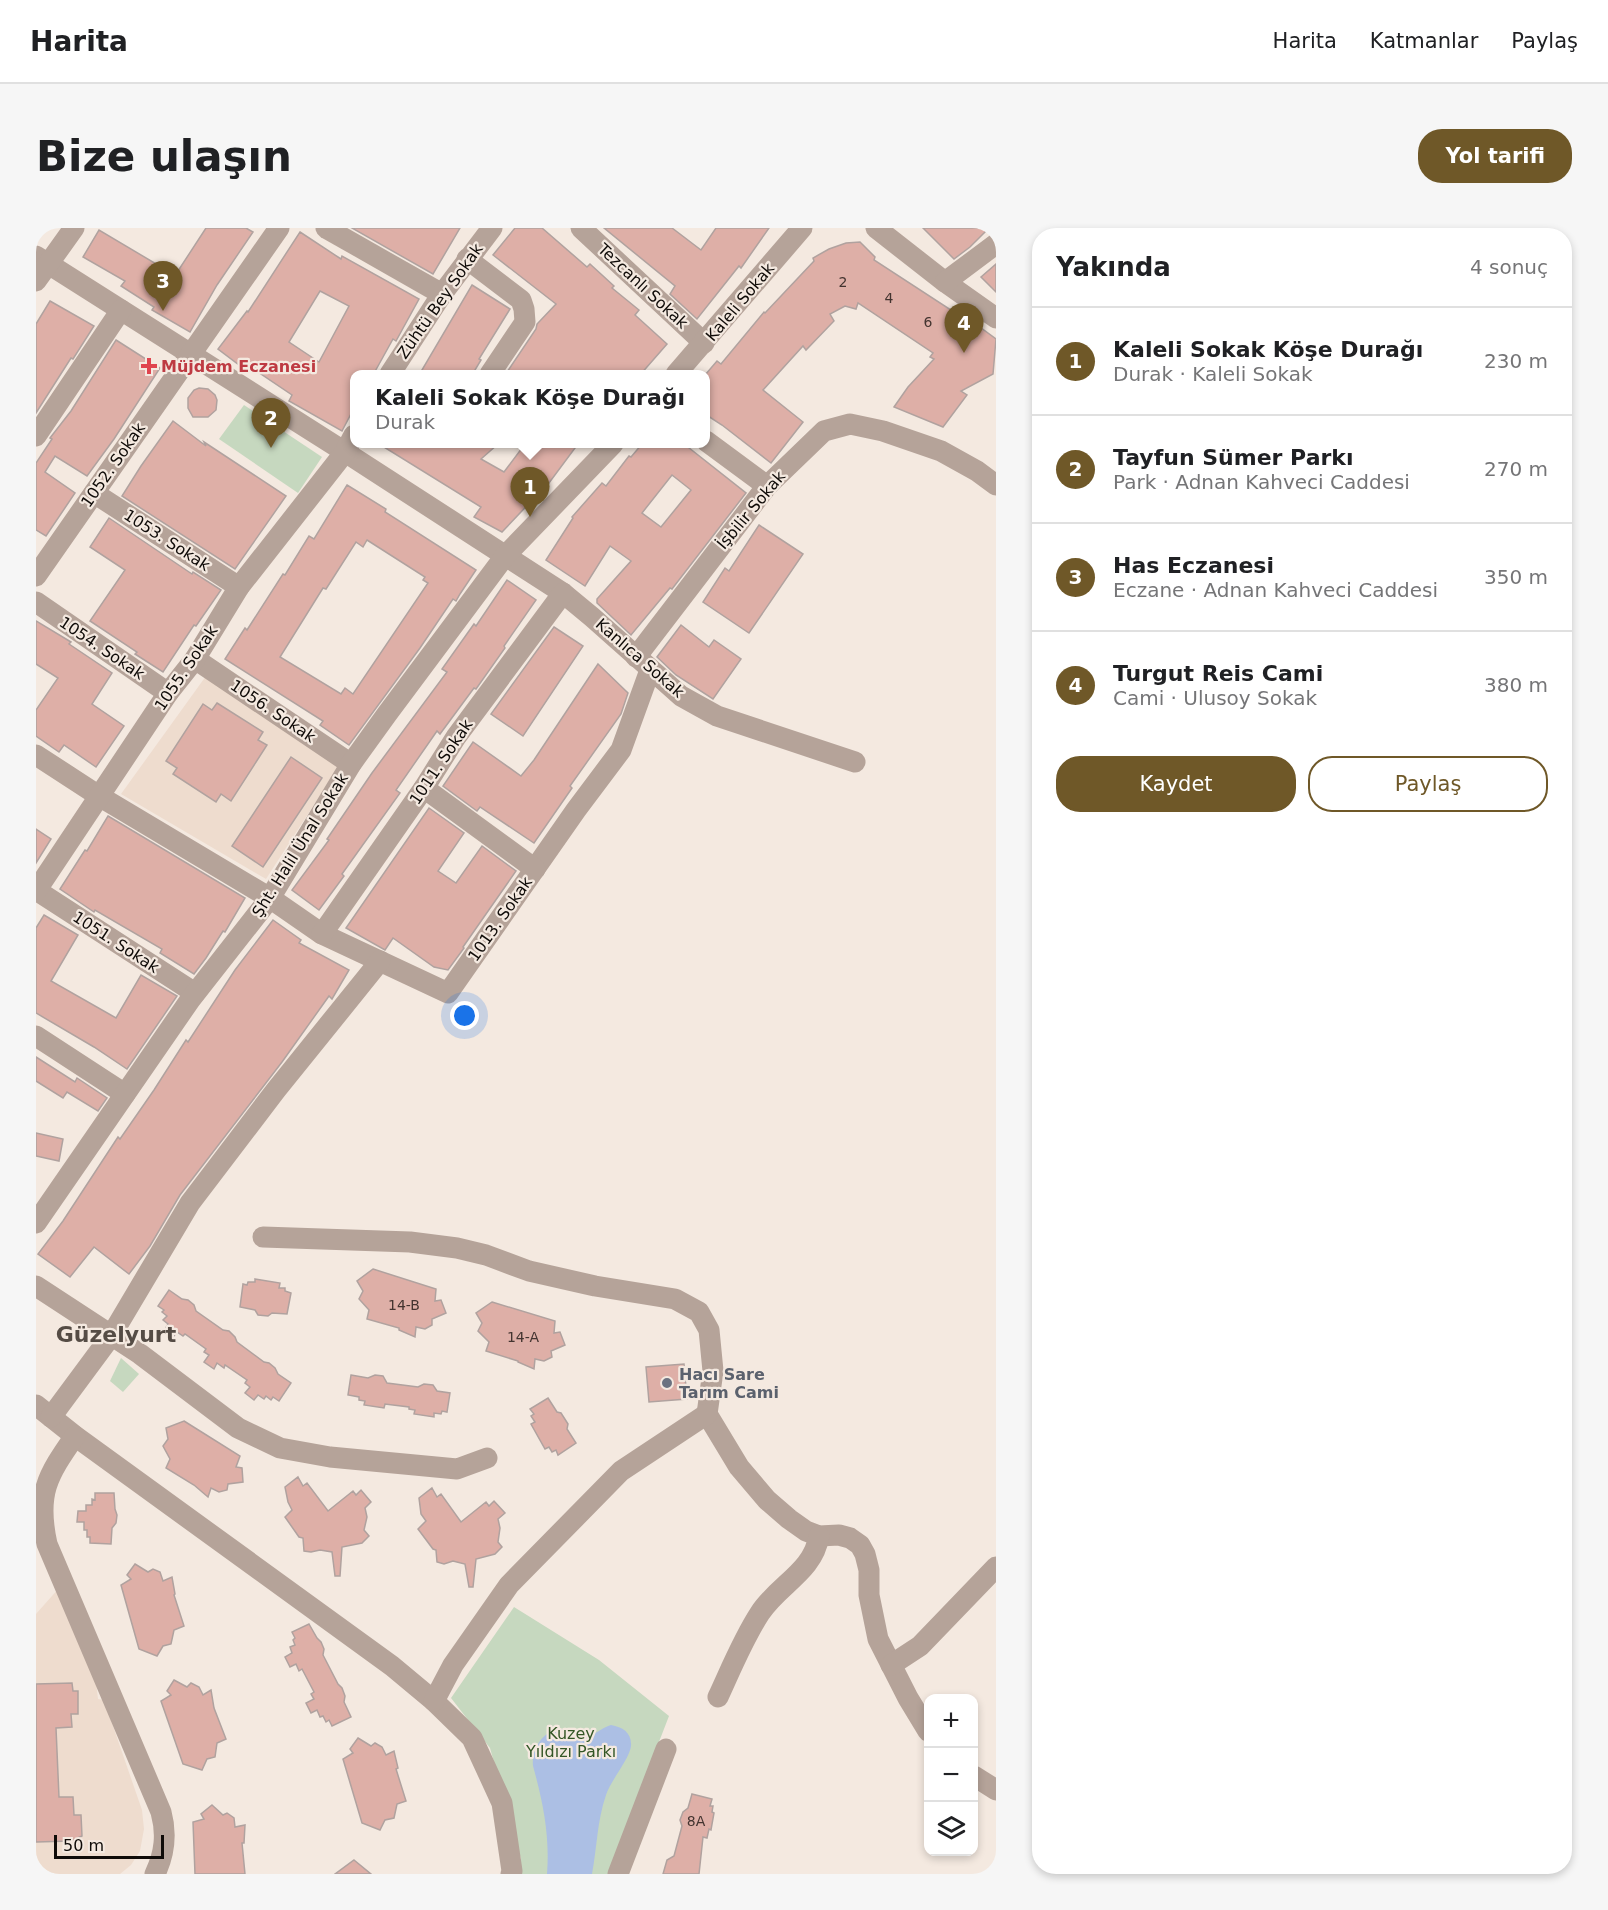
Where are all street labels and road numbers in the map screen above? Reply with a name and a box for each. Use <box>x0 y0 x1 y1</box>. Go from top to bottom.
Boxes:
street label: Zühtü Bey Sokak <box>393 239 487 362</box>
street label: Tezcanlı Sokak <box>593 239 692 333</box>
street label: Kaleli Sokak <box>702 258 779 345</box>
street label: 1052. Sokak <box>77 418 150 511</box>
street label: İşbilir Sokak <box>713 466 790 553</box>
street label: 1053. Sokak <box>120 505 214 575</box>
street label: 1054. Sokak <box>56 612 149 684</box>
street label: Kanlıca Sokak <box>592 615 689 702</box>
street label: 1055. Sokak <box>150 621 222 714</box>
street label: 1056. Sokak <box>227 675 320 747</box>
street label: 1011. Sokak <box>405 715 477 808</box>
street label: Şht. Halil Ünal Sokak <box>248 769 352 921</box>
street label: 1013. Sokak <box>464 872 537 965</box>
street label: 1051. Sokak <box>69 907 163 977</box>

